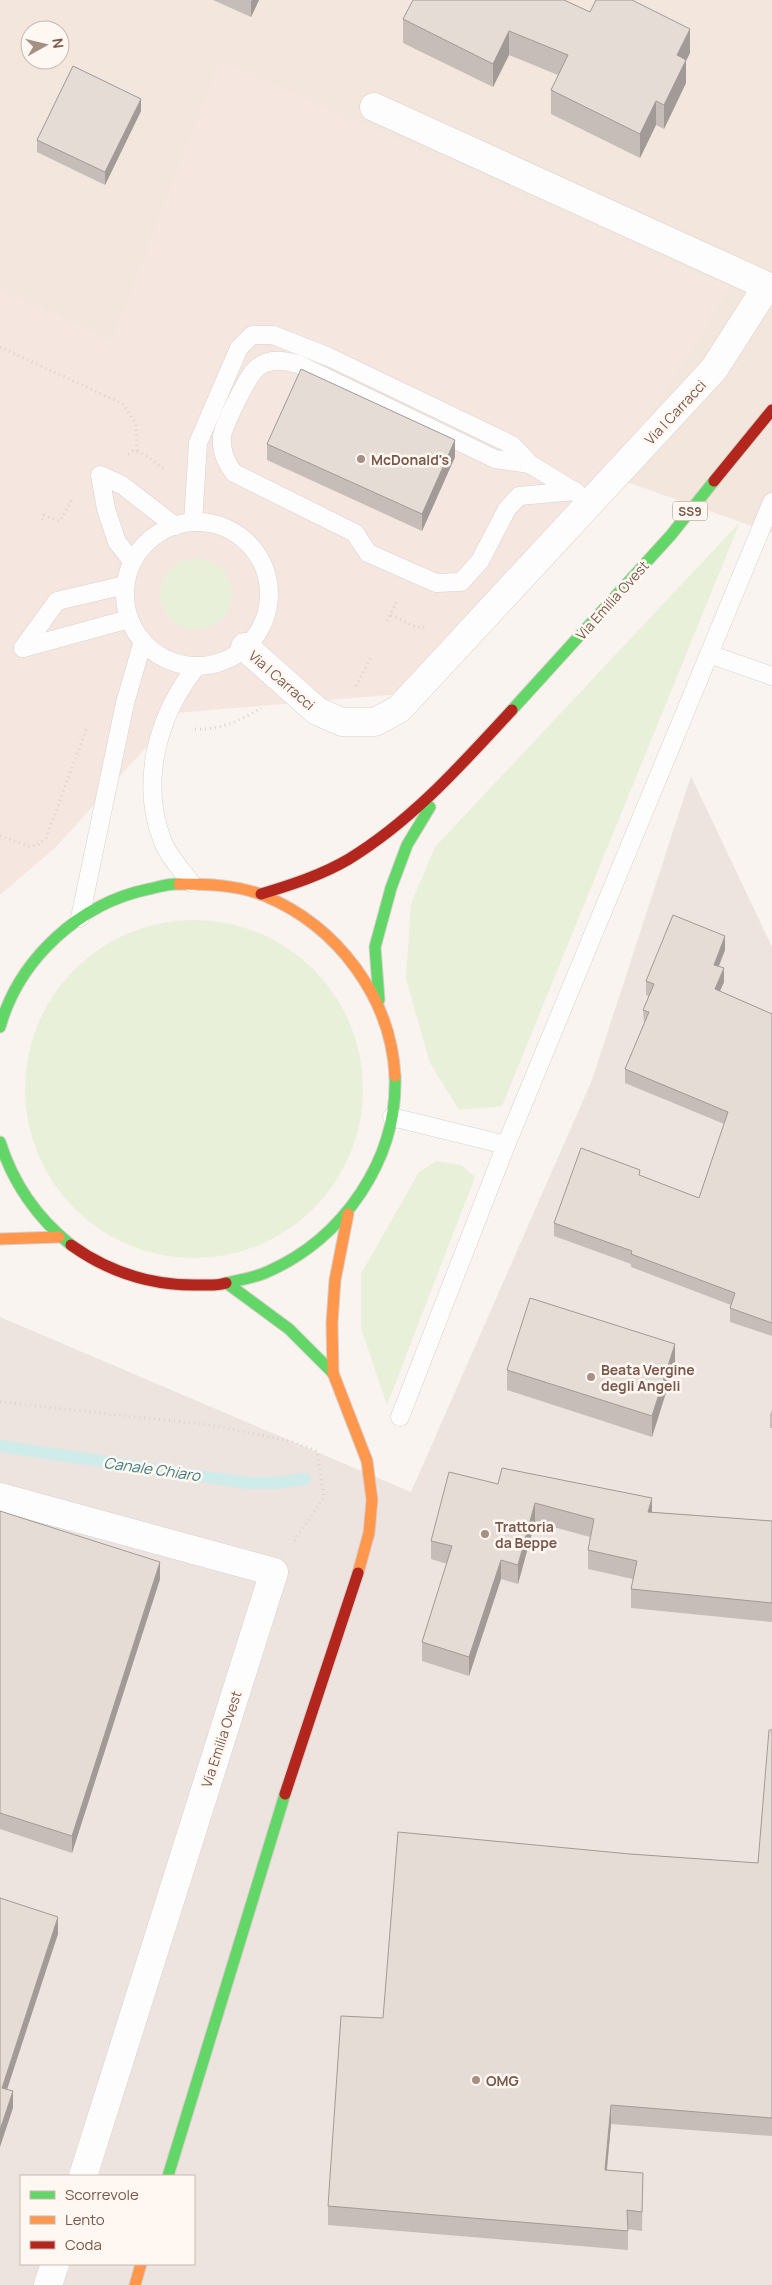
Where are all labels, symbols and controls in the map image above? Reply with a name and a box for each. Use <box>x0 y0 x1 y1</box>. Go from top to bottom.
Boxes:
north arrow <box>20 20 70 70</box>
text: N <box>48 37 68 49</box>
street label: Via I Carracci <box>640 376 710 448</box>
place label: McDonald's <box>371 450 449 469</box>
marker: McDonald's <box>355 453 367 465</box>
road number: SS9 <box>672 502 708 520</box>
street label: Via Emilia Ovest <box>571 556 653 644</box>
street label: Via I Carracci <box>245 646 319 714</box>
place label: Beata Vergine degli Angeli <box>601 1360 695 1395</box>
marker: Beata Vergine degli Angeli <box>585 1371 597 1383</box>
water label: Canale Chiaro <box>102 1452 203 1486</box>
place label: Trattoria da Beppe <box>495 1517 557 1552</box>
marker: Trattoria da Beppe <box>479 1528 491 1540</box>
street label: Via Emilia Ovest <box>196 1688 246 1790</box>
place label: OMG <box>486 2071 519 2090</box>
marker: OMG <box>470 2074 482 2086</box>
legend <box>20 2175 195 2265</box>
text: Scorrevole <box>65 2184 139 2205</box>
text: Lento <box>65 2209 105 2230</box>
text: Coda <box>65 2234 102 2255</box>

